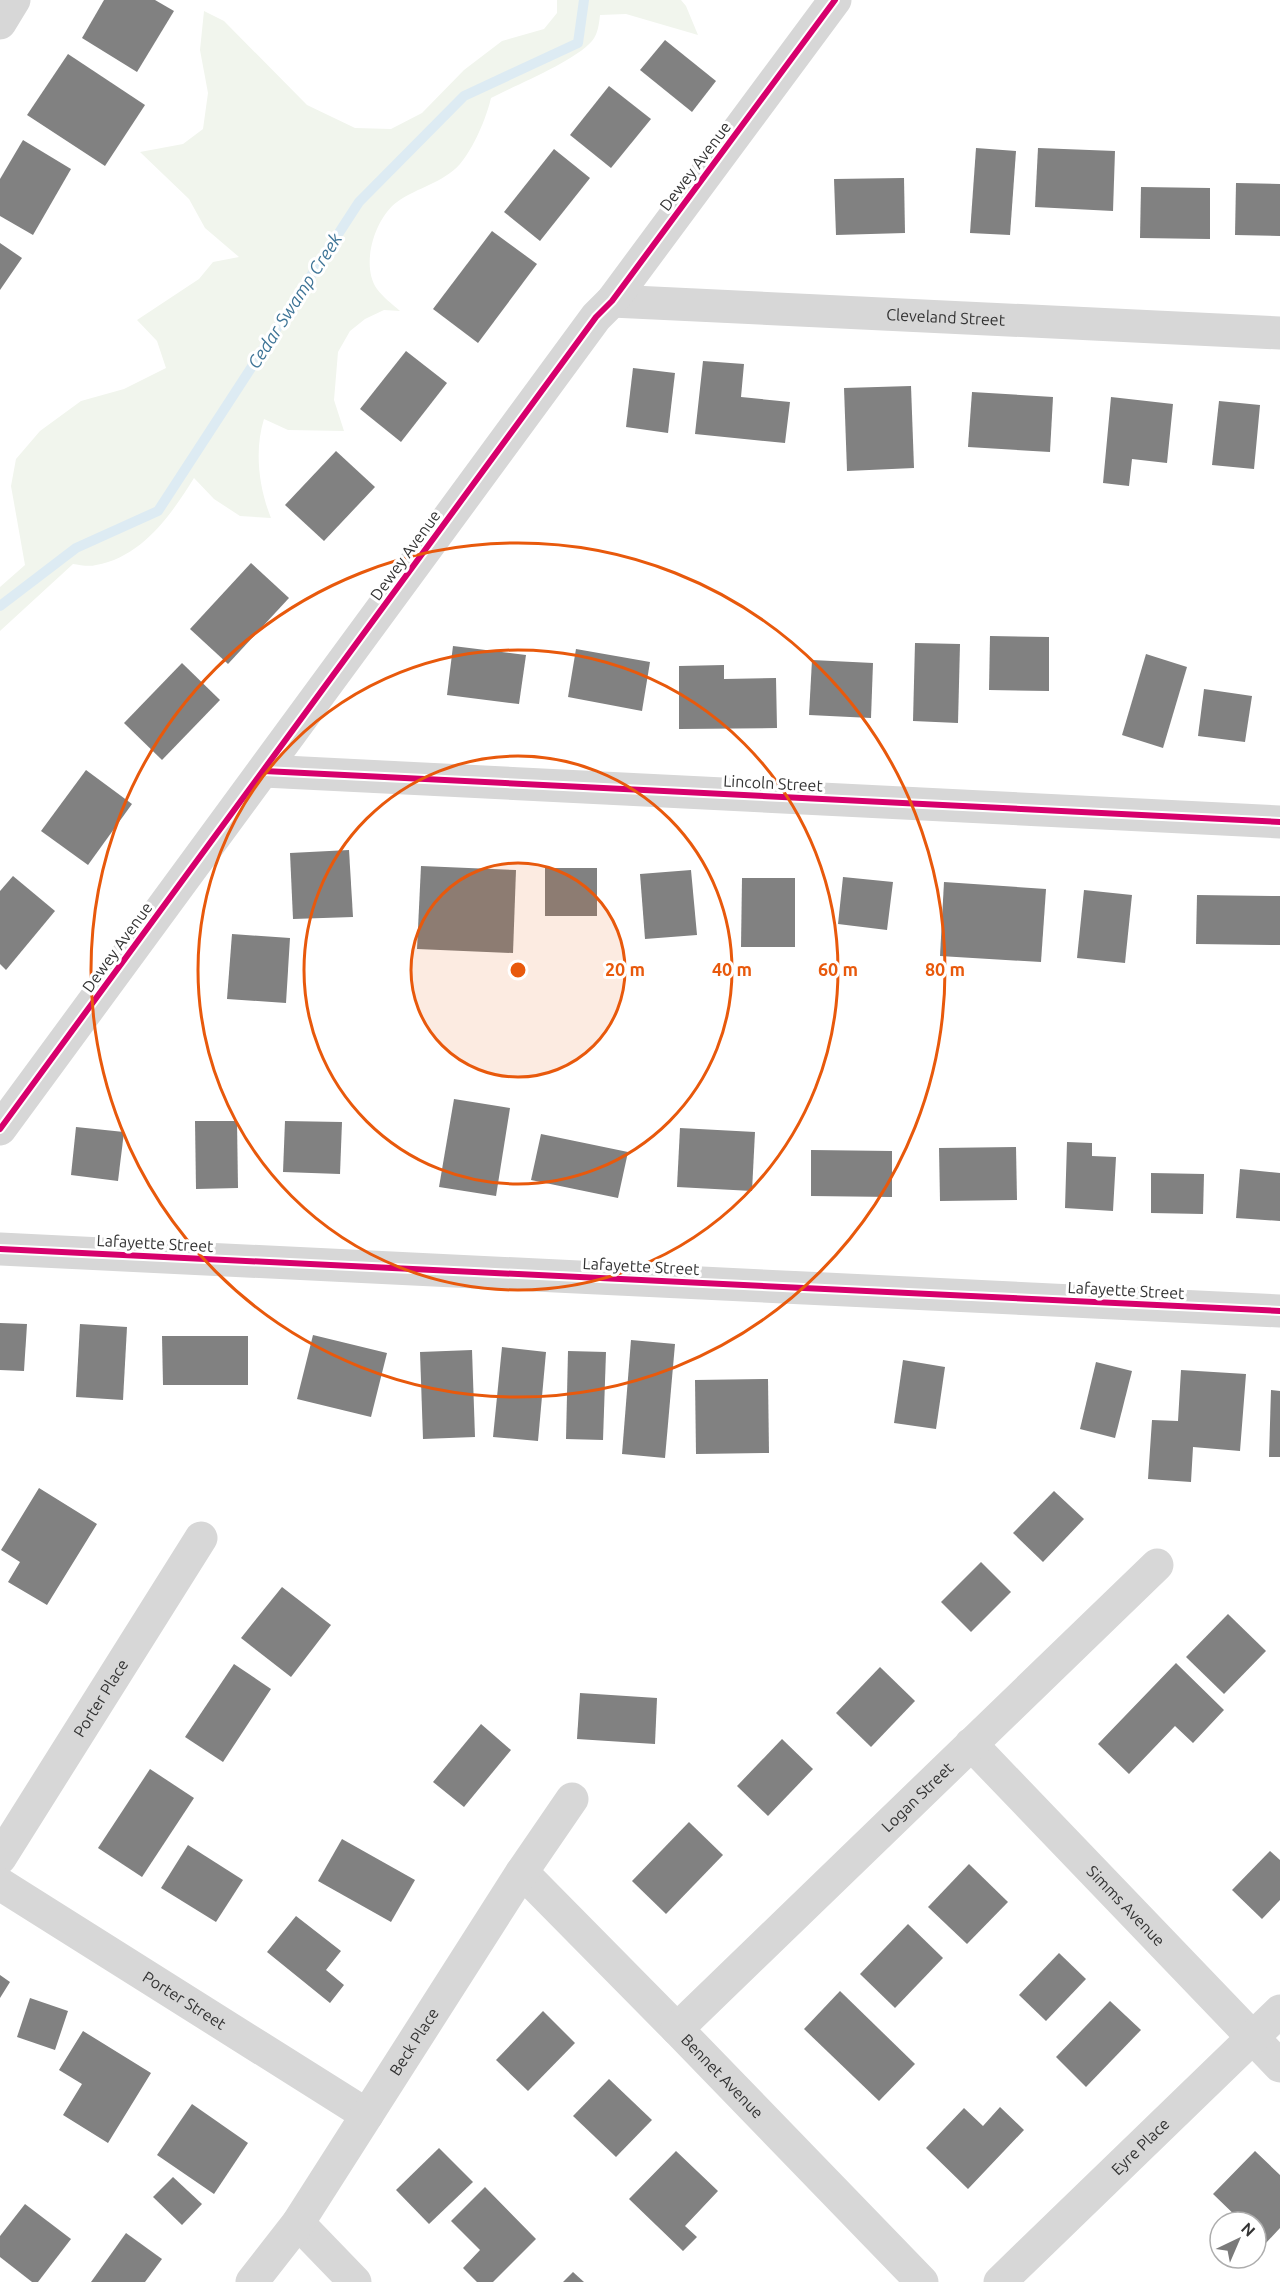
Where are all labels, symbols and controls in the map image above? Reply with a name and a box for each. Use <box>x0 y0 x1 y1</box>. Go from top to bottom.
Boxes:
street label: Dewey Avenue <box>656 118 734 214</box>
water label: Cedar Swamp Creek <box>243 228 346 372</box>
street label: Cleveland Street <box>886 305 1006 329</box>
street label: Dewey Avenue <box>366 507 444 603</box>
street label: Lincoln Street <box>723 771 824 795</box>
street label: Dewey Avenue <box>78 899 156 995</box>
text: 20 m <box>605 959 645 979</box>
text: 40 m <box>712 959 752 979</box>
text: 60 m <box>818 959 858 979</box>
text: 80 m <box>925 959 965 979</box>
centre of rings <box>508 960 528 980</box>
street label: Lafayette Street <box>96 1231 215 1255</box>
street label: Lafayette Street <box>582 1254 701 1278</box>
street label: Lafayette Street <box>1067 1278 1186 1302</box>
street label: Porter Place <box>70 1656 132 1740</box>
street label: Logan Street <box>878 1758 957 1835</box>
street label: Simms Avenue <box>1083 1862 1169 1950</box>
street label: Porter Street <box>140 1967 230 2033</box>
street label: Beck Place <box>386 2005 442 2079</box>
street label: Bennet Avenue <box>678 2030 767 2122</box>
street label: Eyre Place <box>1107 2114 1173 2178</box>
north arrow <box>1208 2210 1268 2270</box>
text: N <box>1238 2219 1259 2240</box>

